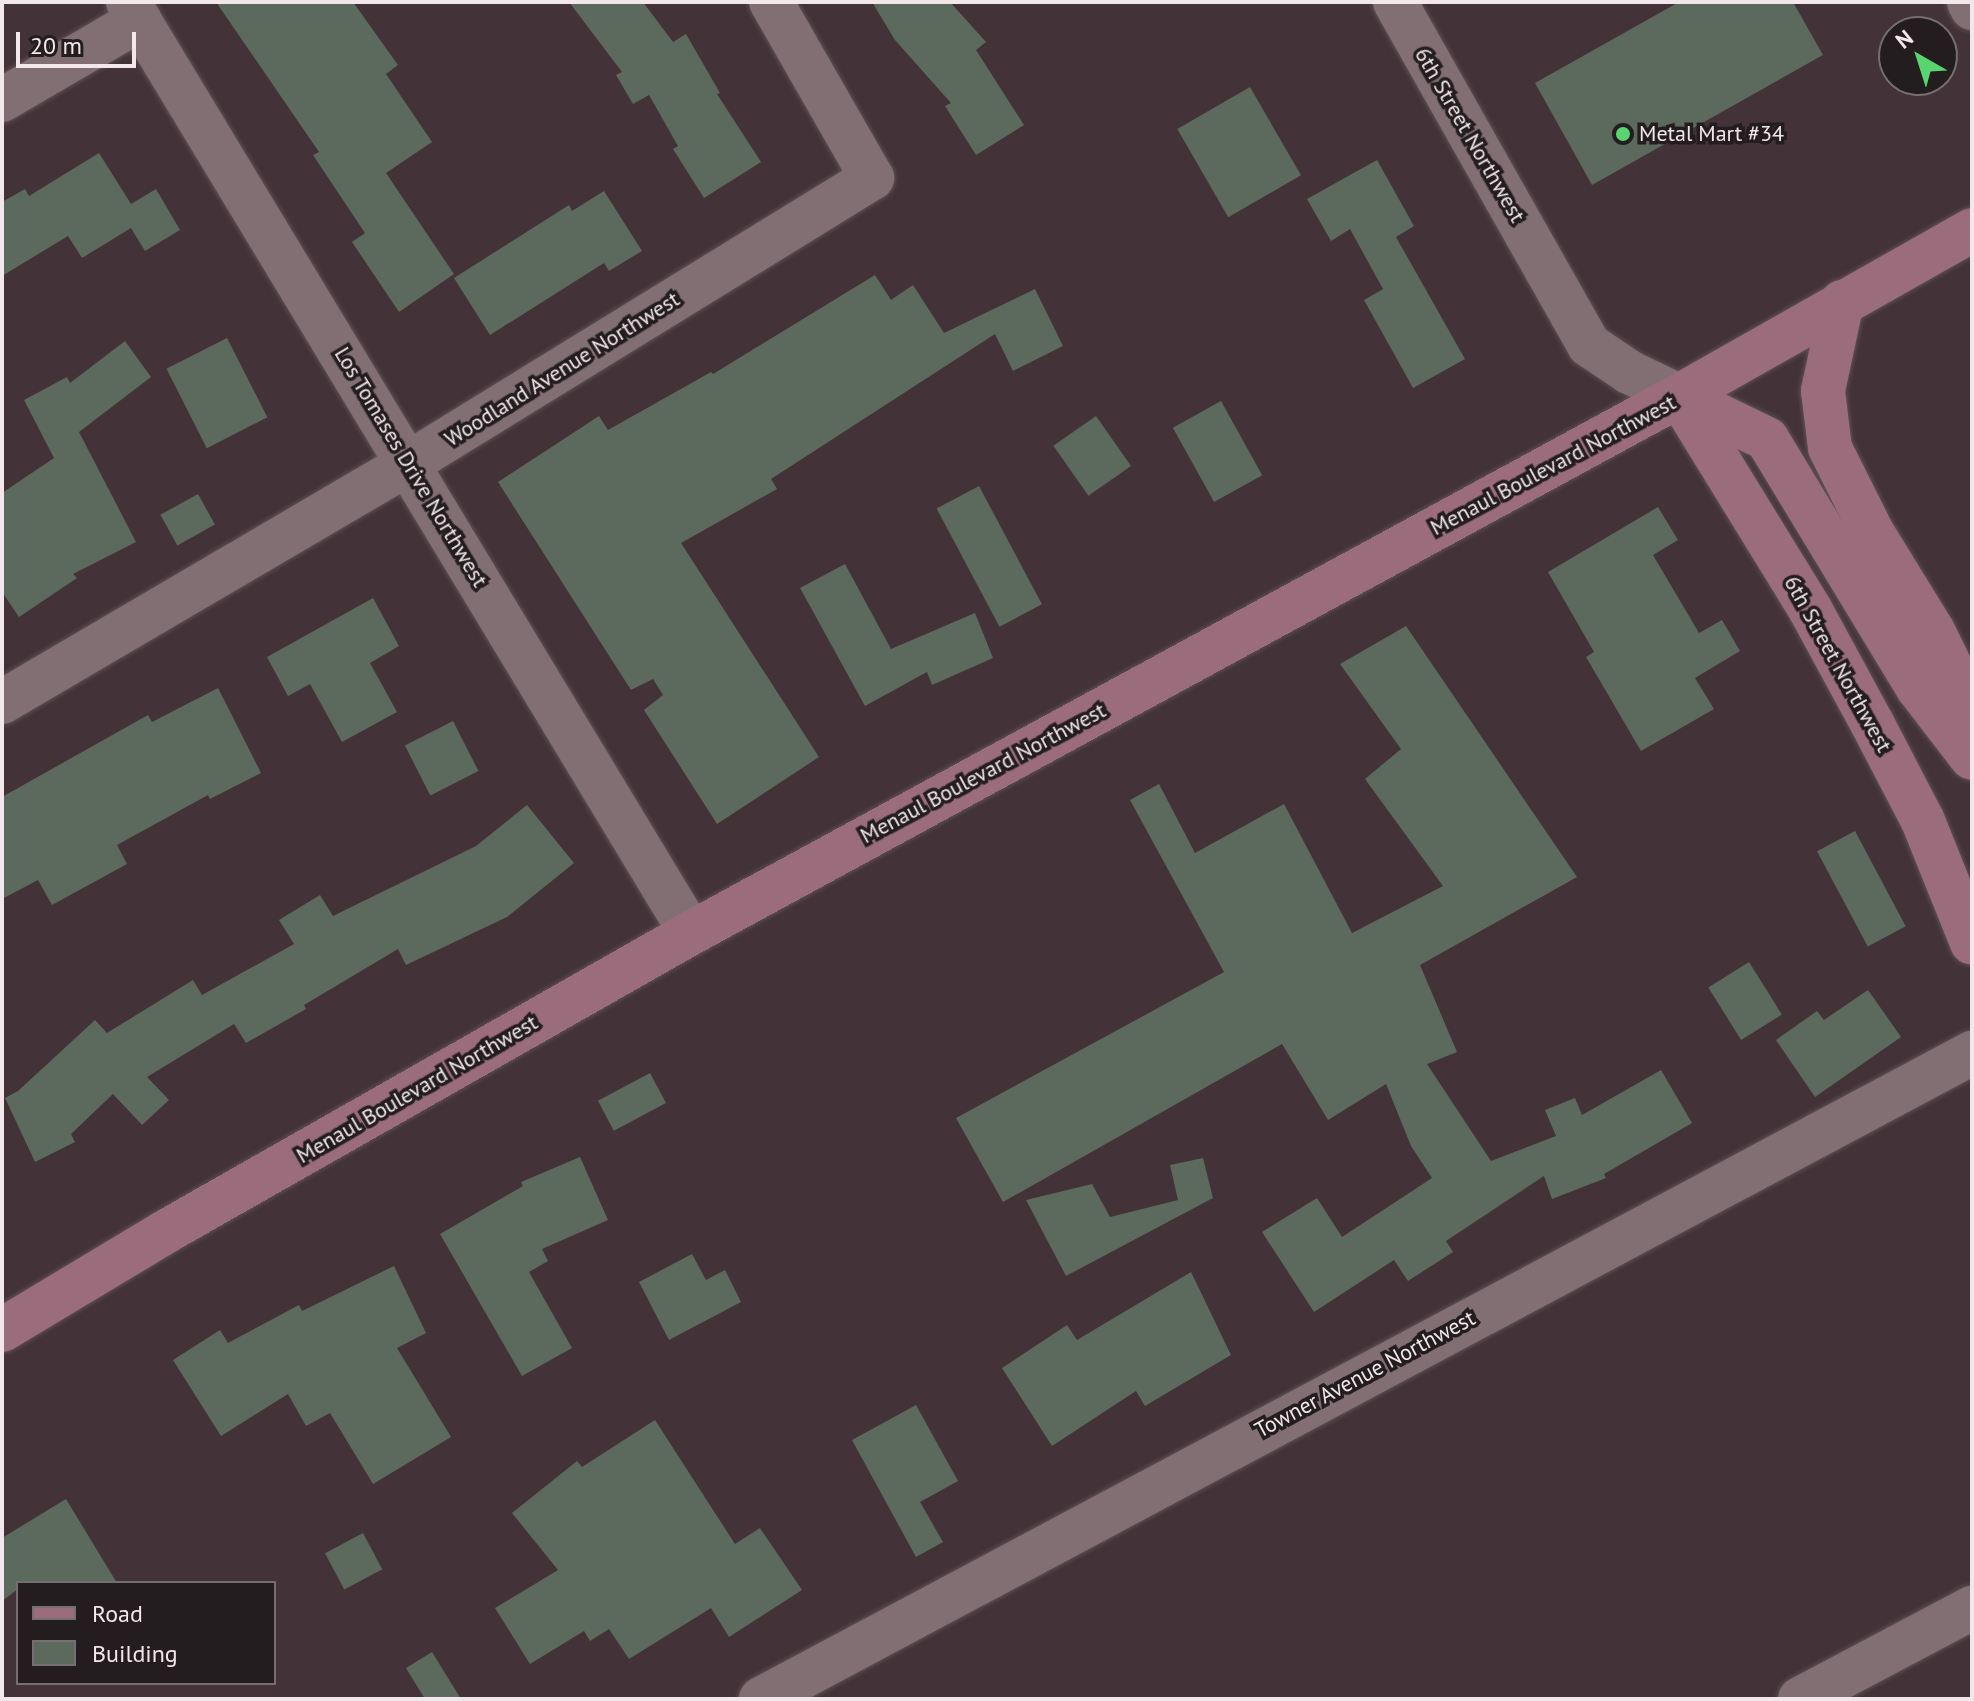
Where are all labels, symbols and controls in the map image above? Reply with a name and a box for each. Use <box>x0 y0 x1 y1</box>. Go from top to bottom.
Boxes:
scale bar <box>20 16 140 66</box>
north arrow <box>1878 16 1958 96</box>
text: N <box>1890 23 1919 54</box>
text: 20 m <box>30 30 82 61</box>
street label: 6th Street Northwest <box>1409 43 1531 227</box>
place label: Metal Mart #34 <box>1639 121 1784 147</box>
marker: Metal Mart #34 <box>1614 125 1632 143</box>
street label: Woodland Avenue Northwest <box>439 286 685 452</box>
street label: Los Tomases Drive Northwest <box>329 342 493 592</box>
street label: Menaul Boulevard Northwest <box>1426 389 1680 541</box>
street label: 6th Street Northwest <box>1779 571 1897 757</box>
street label: Menaul Boulevard Northwest <box>856 697 1110 849</box>
street label: Menaul Boulevard Northwest <box>292 1009 542 1169</box>
street label: Towner Avenue Northwest <box>1250 1305 1480 1443</box>
legend <box>16 1581 276 1685</box>
text: Road <box>92 1598 143 1629</box>
text: Building <box>92 1638 178 1669</box>

